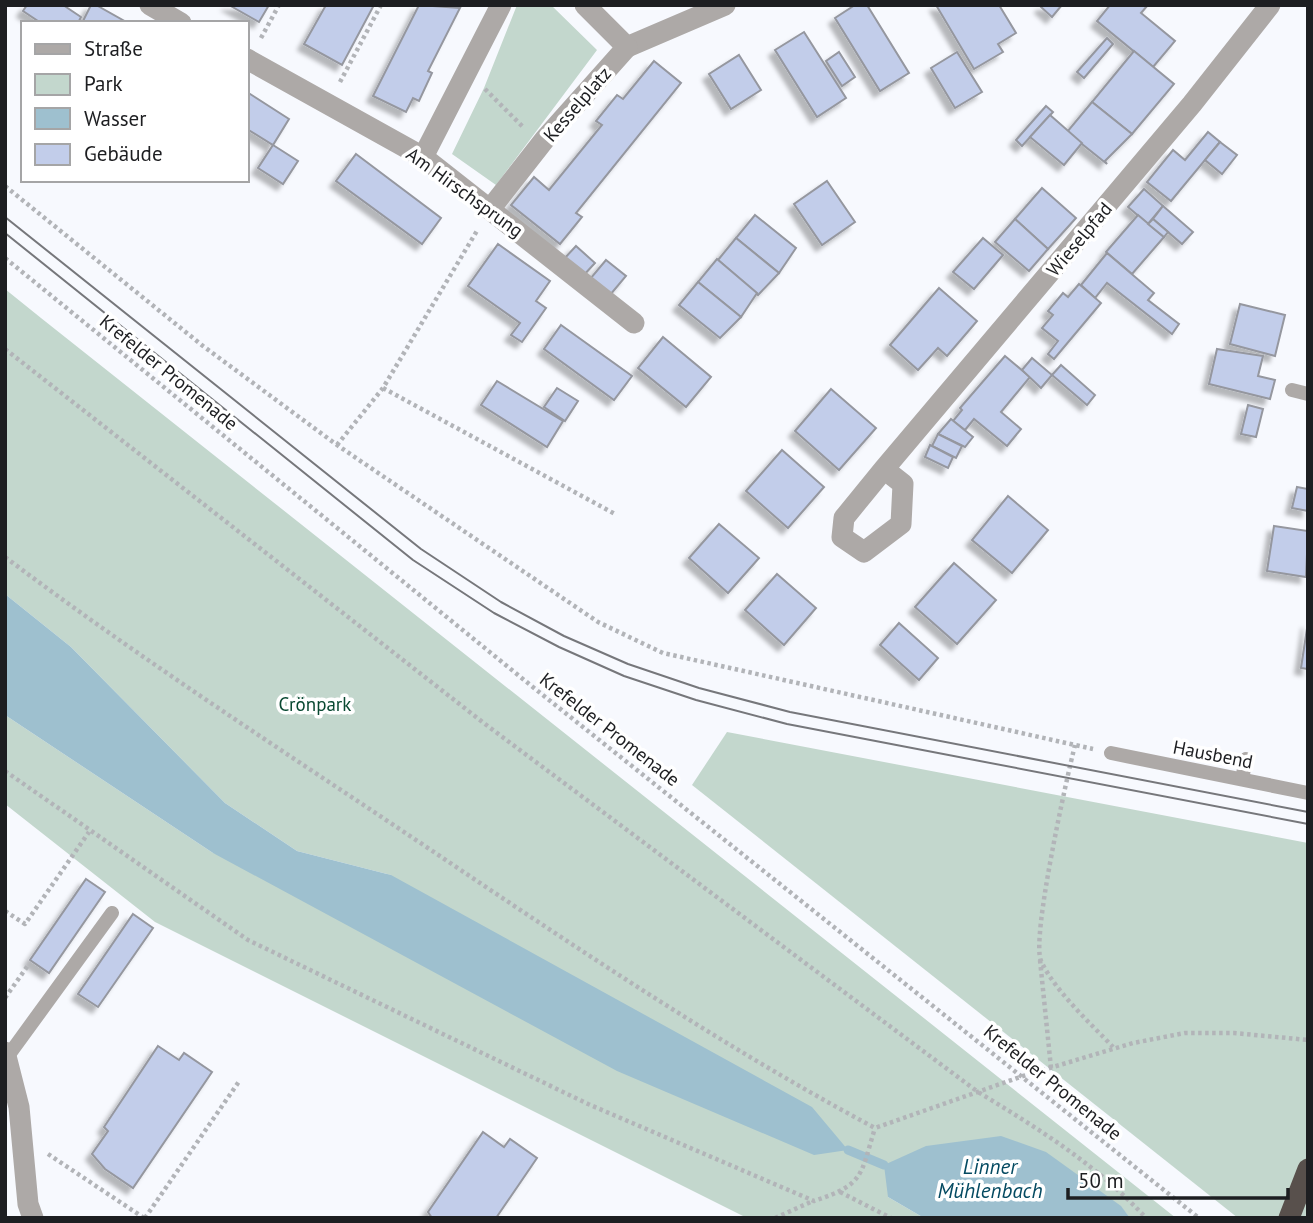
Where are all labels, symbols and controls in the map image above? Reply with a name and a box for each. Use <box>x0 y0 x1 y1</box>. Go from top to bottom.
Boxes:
legend <box>21 21 248 182</box>
text: Straße <box>84 35 143 62</box>
street label: Kesselplatz <box>538 62 616 146</box>
text: Park <box>84 70 123 97</box>
text: Wasser <box>84 105 146 132</box>
text: Gebäude <box>84 140 163 167</box>
street label: Am Hirschsprung <box>402 142 528 242</box>
street label: Wieselpfad <box>1041 197 1117 281</box>
street label: Krefelder Promenade <box>95 309 243 435</box>
street label: Krefelder Promenade <box>535 667 685 791</box>
park label: Crönpark <box>279 692 351 716</box>
street label: Hausbend <box>1171 734 1255 774</box>
street label: Krefelder Promenade <box>979 1019 1127 1145</box>
water label: Linner Mühlenbach <box>937 1153 1043 1204</box>
scale bar <box>1068 1156 1288 1200</box>
text: 50 m <box>1078 1167 1124 1194</box>

